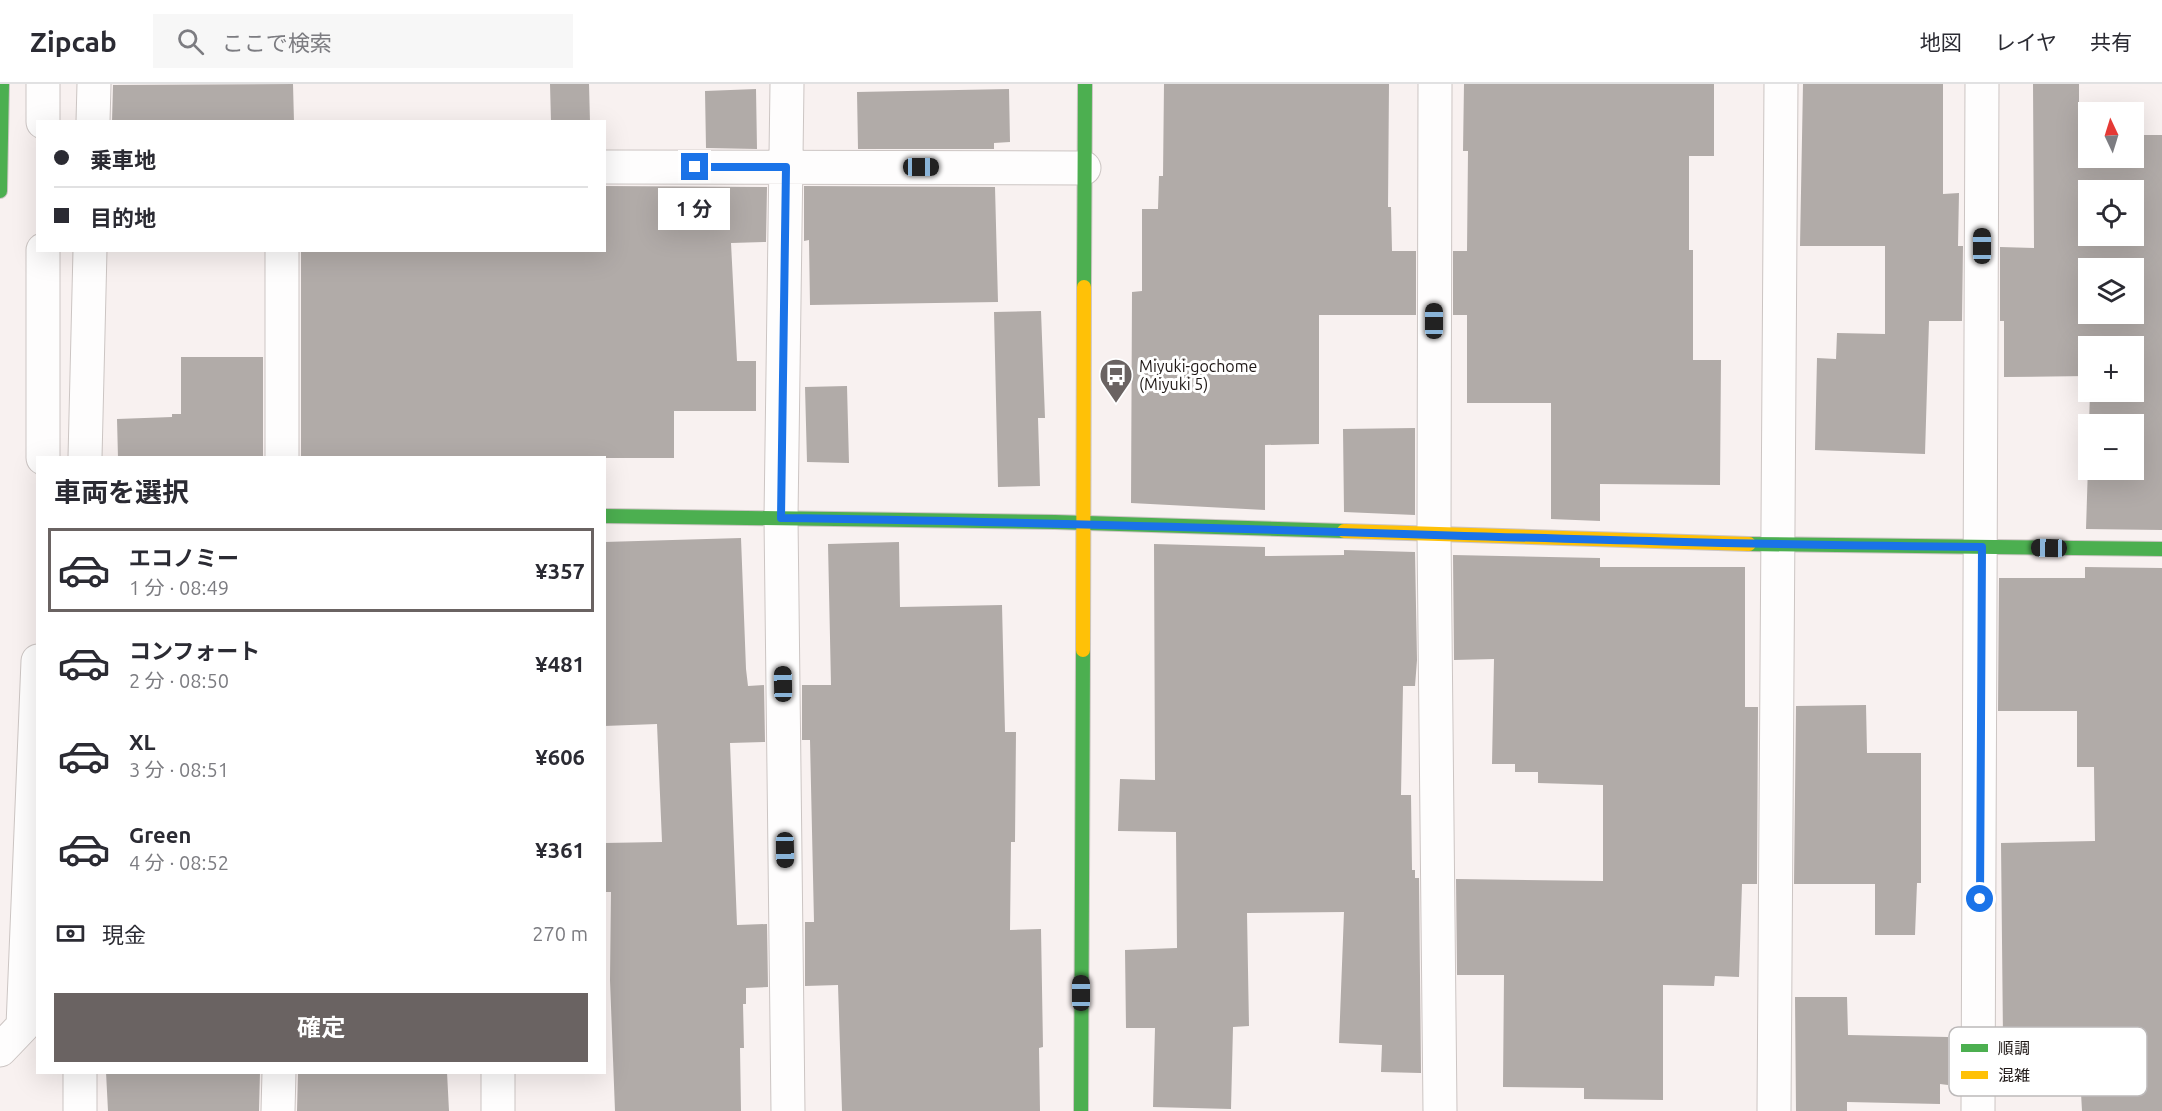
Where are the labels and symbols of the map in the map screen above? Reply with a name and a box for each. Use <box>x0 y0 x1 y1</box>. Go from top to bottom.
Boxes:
north arrow <box>2078 102 2144 168</box>
route end <box>681 153 708 180</box>
car <box>903 158 939 176</box>
callout: 1 分 <box>659 188 731 230</box>
car <box>1973 228 1991 264</box>
car <box>1425 303 1443 339</box>
bus stop icon: Miyuki-gochome (Miyuki 5) <box>1098 357 1134 404</box>
place label: Miyuki-gochome (Miyuki 5) <box>1139 357 1257 394</box>
car <box>2031 539 2067 557</box>
car <box>774 666 792 702</box>
car <box>776 832 794 868</box>
route start <box>1966 885 1993 912</box>
car <box>1072 975 1090 1011</box>
legend <box>1949 1027 2147 1096</box>
text: 順調 <box>1998 1039 2030 1057</box>
text: 混雑 <box>1998 1066 2030 1084</box>

